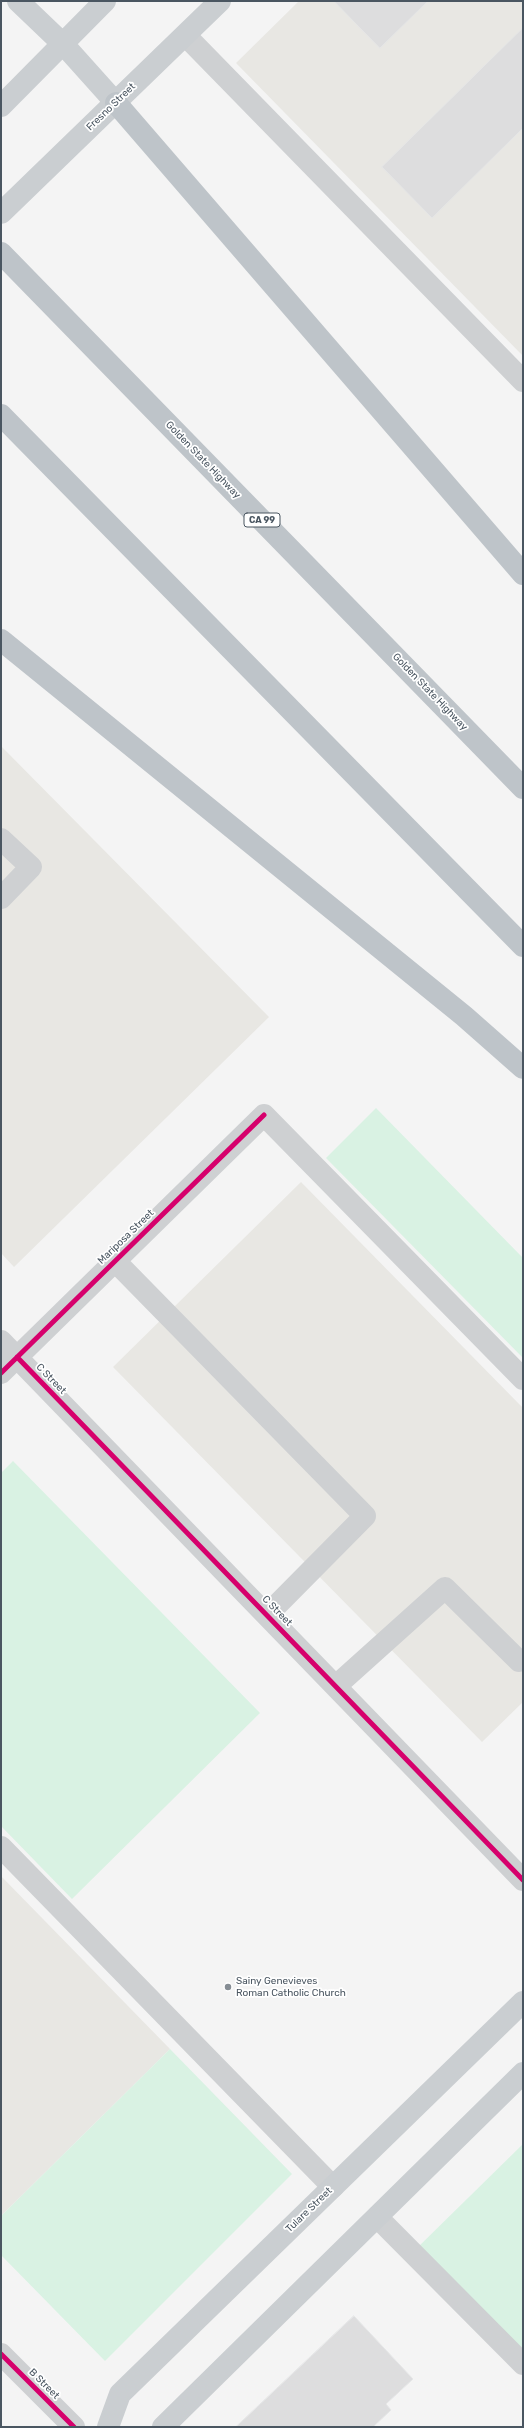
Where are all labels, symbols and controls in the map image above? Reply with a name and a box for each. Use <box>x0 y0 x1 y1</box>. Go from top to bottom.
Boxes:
street label: Fresno Street <box>84 81 138 133</box>
street label: Golden State Highway <box>163 419 243 501</box>
road number: CA 99 <box>244 513 280 527</box>
street label: Golden State Highway <box>390 651 470 733</box>
street label: Mariposa Street <box>95 1207 157 1267</box>
street label: C Street <box>33 1361 69 1397</box>
street label: C Street <box>259 1593 295 1629</box>
place label: Sainy Genevieves Roman Catholic Church <box>236 1975 346 1998</box>
marker: Sainy Genevieves Roman Catholic Church <box>223 1982 233 1992</box>
street label: Tulare Street <box>283 2185 335 2235</box>
street label: B Street <box>26 2366 62 2402</box>

